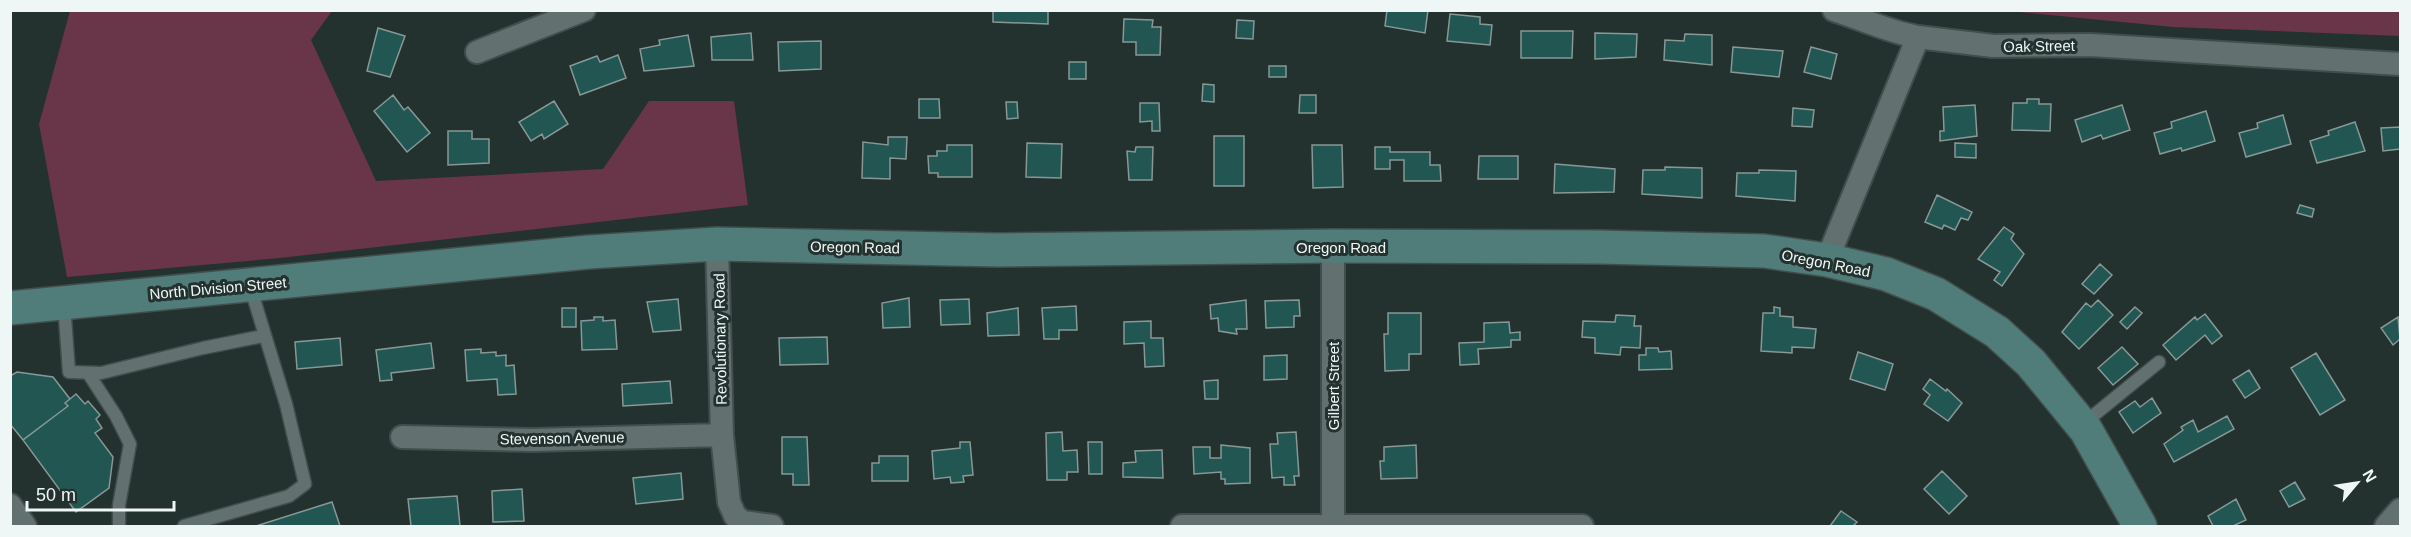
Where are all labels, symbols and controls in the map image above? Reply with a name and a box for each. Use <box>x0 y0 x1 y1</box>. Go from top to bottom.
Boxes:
street label: Oak Street <box>2003 37 2076 55</box>
street label: Oregon Road <box>810 238 900 256</box>
street label: Oregon Road <box>1296 239 1386 256</box>
street label: Oregon Road <box>1780 246 1872 280</box>
street label: North Division Street <box>149 273 288 302</box>
street label: Revolutionary Road <box>710 273 730 405</box>
street label: Gilbert Street <box>1325 341 1342 430</box>
street label: Stevenson Avenue <box>499 428 625 448</box>
north arrow <box>2327 453 2387 513</box>
text: N <box>2359 467 2380 485</box>
scale bar <box>27 474 174 512</box>
text: 50 m <box>36 485 76 505</box>

